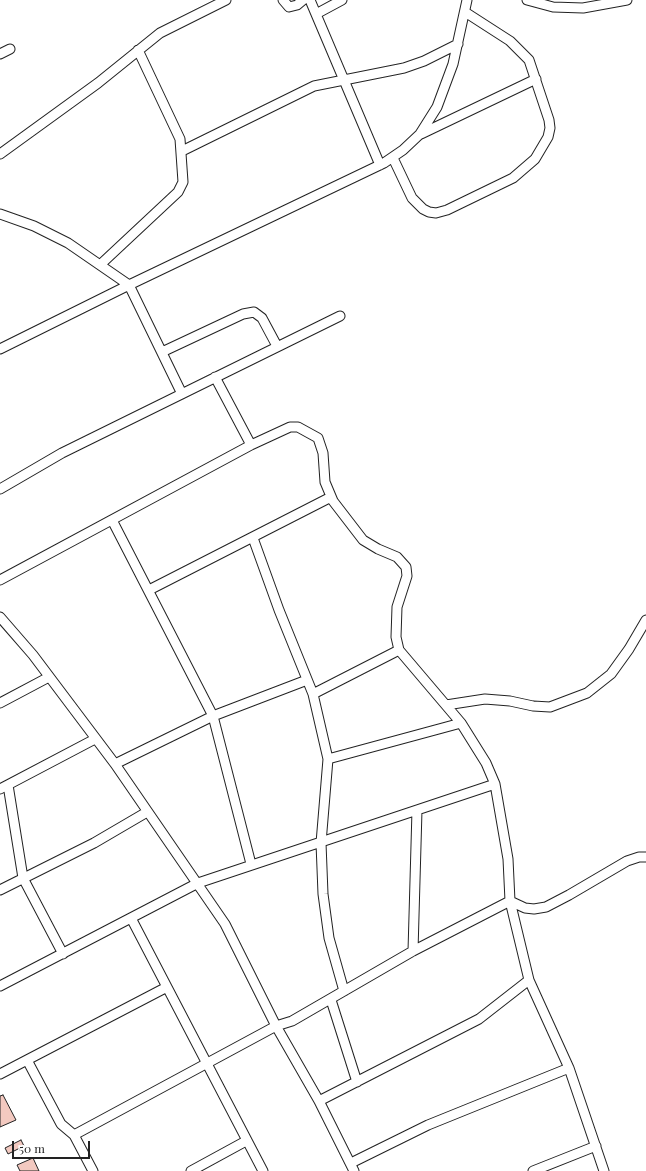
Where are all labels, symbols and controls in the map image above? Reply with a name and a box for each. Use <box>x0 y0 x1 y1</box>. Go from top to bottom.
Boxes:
scale bar <box>14 1133 92 1159</box>
text: 50 m <box>19 1140 45 1156</box>

